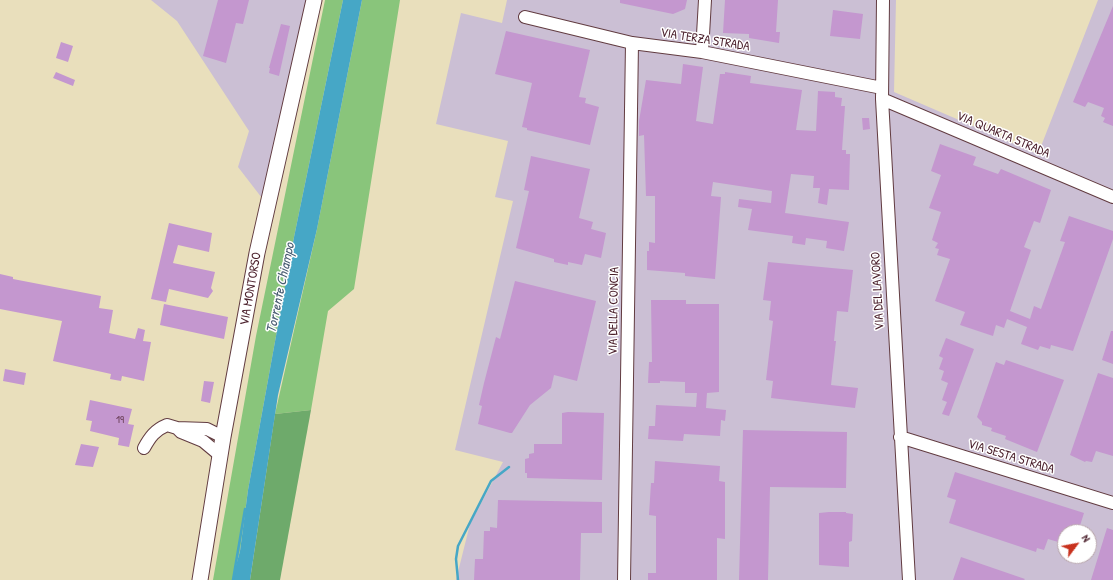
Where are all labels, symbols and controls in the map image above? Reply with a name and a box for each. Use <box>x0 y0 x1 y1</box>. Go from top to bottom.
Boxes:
street label: VIA TERZA STRADA <box>659 25 751 55</box>
street label: VIA QUARTA STRADA <box>954 108 1052 162</box>
water label: Torrente Chiampo <box>263 241 299 335</box>
street label: VIA MONTORSO <box>237 251 265 327</box>
street label: VIA DEL LAVORO <box>868 252 888 330</box>
street label: VIA DELLA CONCIA <box>605 267 623 355</box>
house number: 19 <box>116 413 124 427</box>
street label: VIA SESTA STRADA <box>966 436 1056 478</box>
north arrow <box>1057 524 1097 564</box>
text: N <box>1079 532 1094 544</box>

